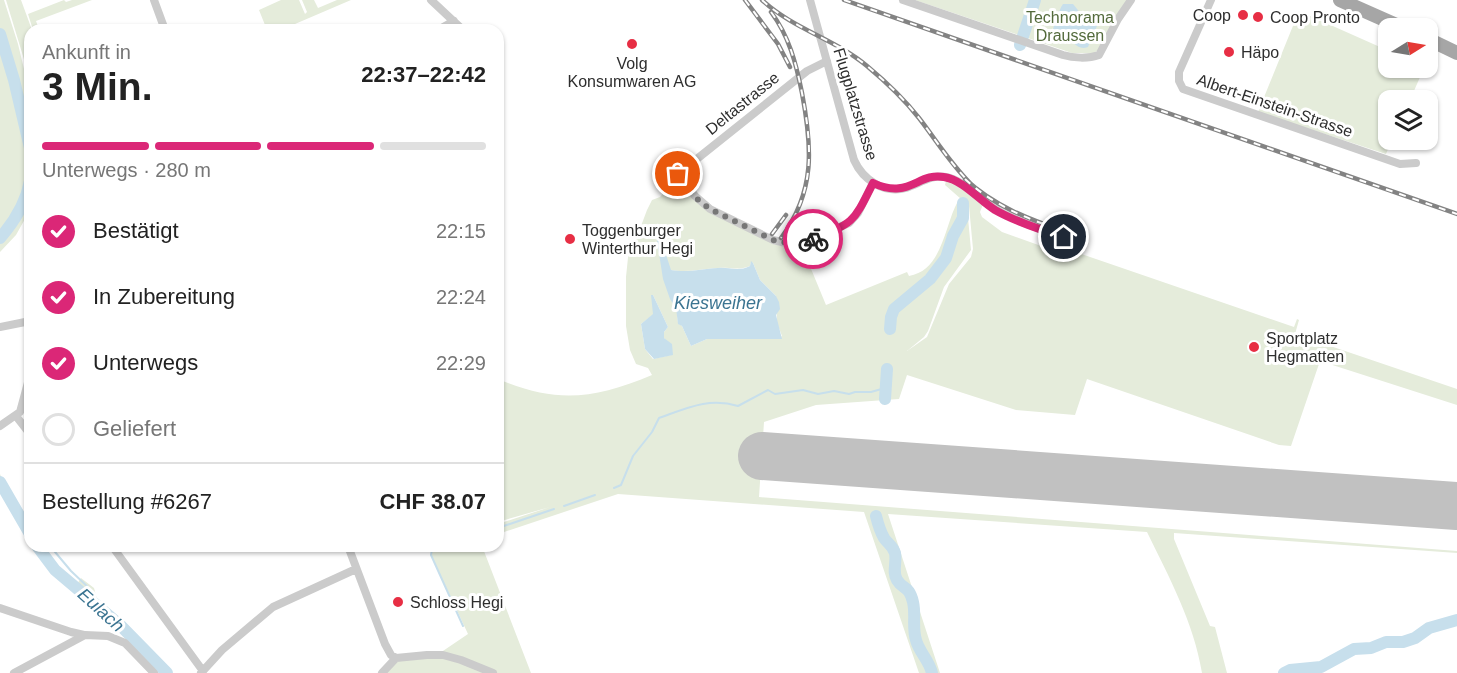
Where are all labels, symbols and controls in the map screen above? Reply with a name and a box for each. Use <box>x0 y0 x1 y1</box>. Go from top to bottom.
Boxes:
place label: Coop <box>1193 7 1231 24</box>
marker: Coop <box>1236 8 1250 22</box>
park label: Technorama Draussen <box>1026 9 1114 44</box>
place label: Coop Pronto <box>1270 9 1360 26</box>
marker: Coop Pronto <box>1251 10 1265 24</box>
north arrow <box>1378 18 1438 78</box>
map controls <box>1378 18 1438 150</box>
marker: Volg Konsumwaren AG <box>625 37 639 51</box>
text: Ankunft in <box>42 41 131 63</box>
place label: Häpo <box>1241 44 1279 61</box>
marker: Häpo <box>1222 45 1236 59</box>
street label: Flugplatzstrasse <box>830 46 881 162</box>
place label: Volg Konsumwaren AG <box>568 55 696 90</box>
text: 22:37–22:42 <box>361 62 486 87</box>
text: 3 Min. <box>42 65 153 108</box>
street label: Deltastrasse <box>702 69 782 138</box>
street label: Albert-Einstein-Strasse <box>1195 71 1355 140</box>
button: layers <box>1378 90 1438 150</box>
pin <box>652 148 703 199</box>
icon: bag <box>661 157 694 190</box>
text: Unterwegs · 280 m <box>42 159 211 181</box>
courier <box>783 209 843 269</box>
pin <box>1038 211 1089 262</box>
icon: check <box>42 215 75 248</box>
text: Bestätigt <box>93 218 179 243</box>
text: 22:15 <box>436 220 486 242</box>
icon: home <box>1047 220 1080 253</box>
place label: Toggenburger Winterthur Hegi <box>582 222 693 257</box>
icon: bike <box>797 223 830 256</box>
marker: Toggenburger Winterthur Hegi <box>563 232 577 246</box>
icon: check <box>42 281 75 314</box>
text: In Zubereitung <box>93 284 235 309</box>
text: 22:24 <box>436 286 486 308</box>
water label: Kiesweiher <box>674 293 763 313</box>
place label: Sportplatz Hegmatten <box>1266 330 1344 365</box>
marker: Sportplatz Hegmatten <box>1247 340 1261 354</box>
icon: check <box>42 347 75 380</box>
text: Unterwegs <box>93 350 198 375</box>
text: 22:29 <box>436 352 486 374</box>
text: Geliefert <box>93 416 176 441</box>
text: Bestellung #6267 <box>42 489 212 514</box>
text: CHF 38.07 <box>380 489 486 514</box>
water label: Eulach <box>74 584 128 636</box>
place label: Schloss Hegi <box>410 594 503 611</box>
marker: Schloss Hegi <box>391 595 405 609</box>

